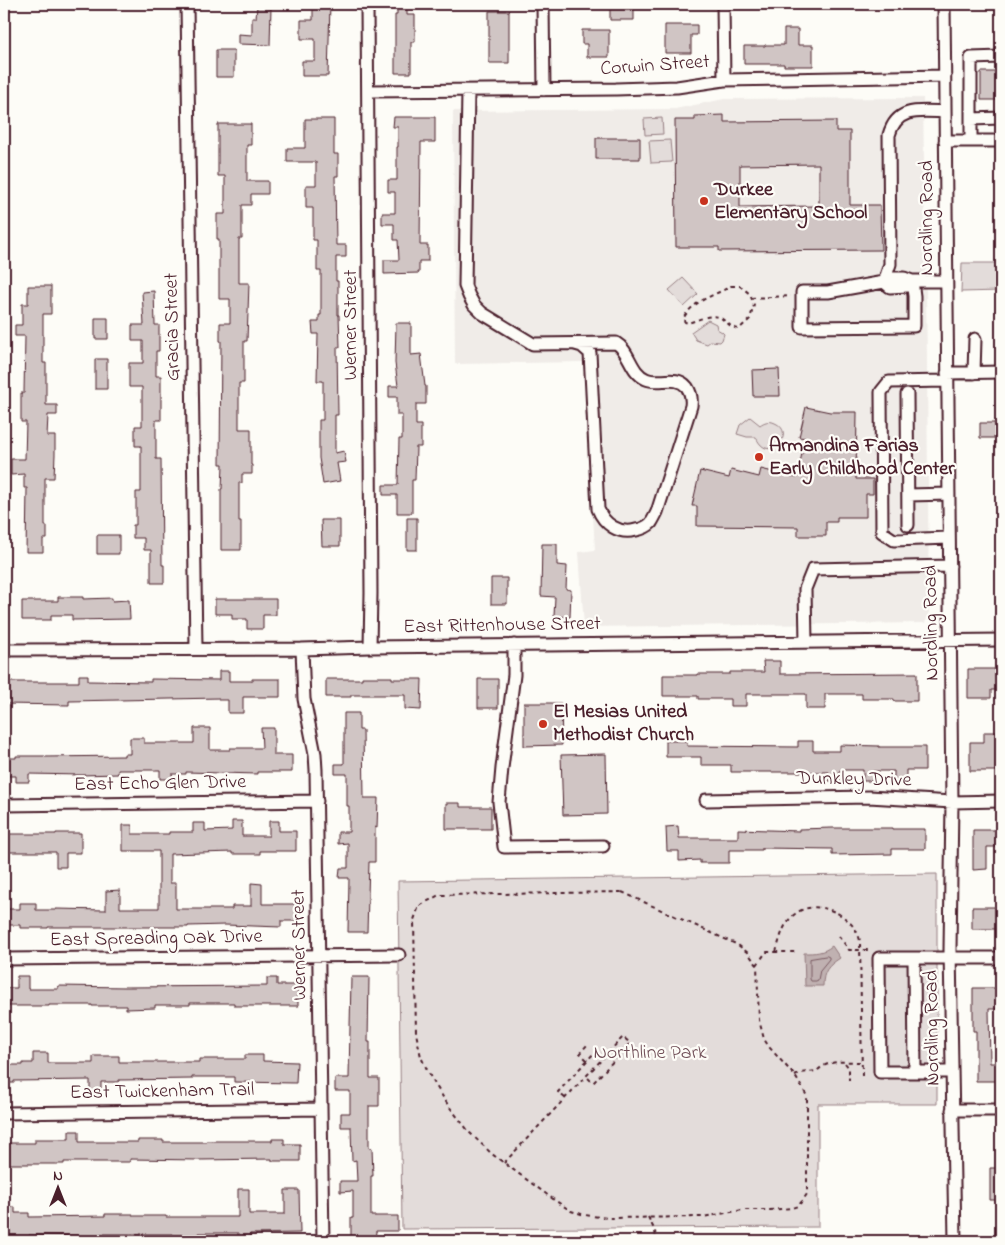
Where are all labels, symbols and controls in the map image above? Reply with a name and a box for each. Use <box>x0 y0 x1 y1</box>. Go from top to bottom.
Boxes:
street label: Corwin Street <box>599 48 711 84</box>
street label: Nordling Road <box>913 160 943 276</box>
place label: Durkee Elementary School <box>713 176 867 229</box>
marker: Durkee Elementary School <box>698 195 710 207</box>
street label: Werner Street <box>337 269 366 381</box>
street label: Gracia Street <box>158 272 188 381</box>
place label: Armandina Farias Early Childhood Center <box>769 432 955 485</box>
marker: Armandina Farias Early Childhood Center <box>753 451 765 463</box>
street label: Nordling Road <box>916 565 949 681</box>
street label: East Rittenhouse Street <box>403 610 601 642</box>
place label: El Mesias United Methodist Church <box>553 698 694 750</box>
marker: El Mesias United Methodist Church <box>537 718 549 730</box>
street label: Dunkley Drive <box>795 764 912 796</box>
street label: East Echo Glen Drive <box>74 768 246 800</box>
street label: Werner Street <box>285 889 315 1001</box>
street label: East Spreading Oak Drive <box>49 923 263 956</box>
street label: Nordling Road <box>917 970 950 1086</box>
park label: Northline Park <box>593 1039 707 1068</box>
street label: East Twickenham Trail <box>70 1076 254 1108</box>
north arrow <box>32 1162 82 1212</box>
text: N <box>53 1166 63 1187</box>

